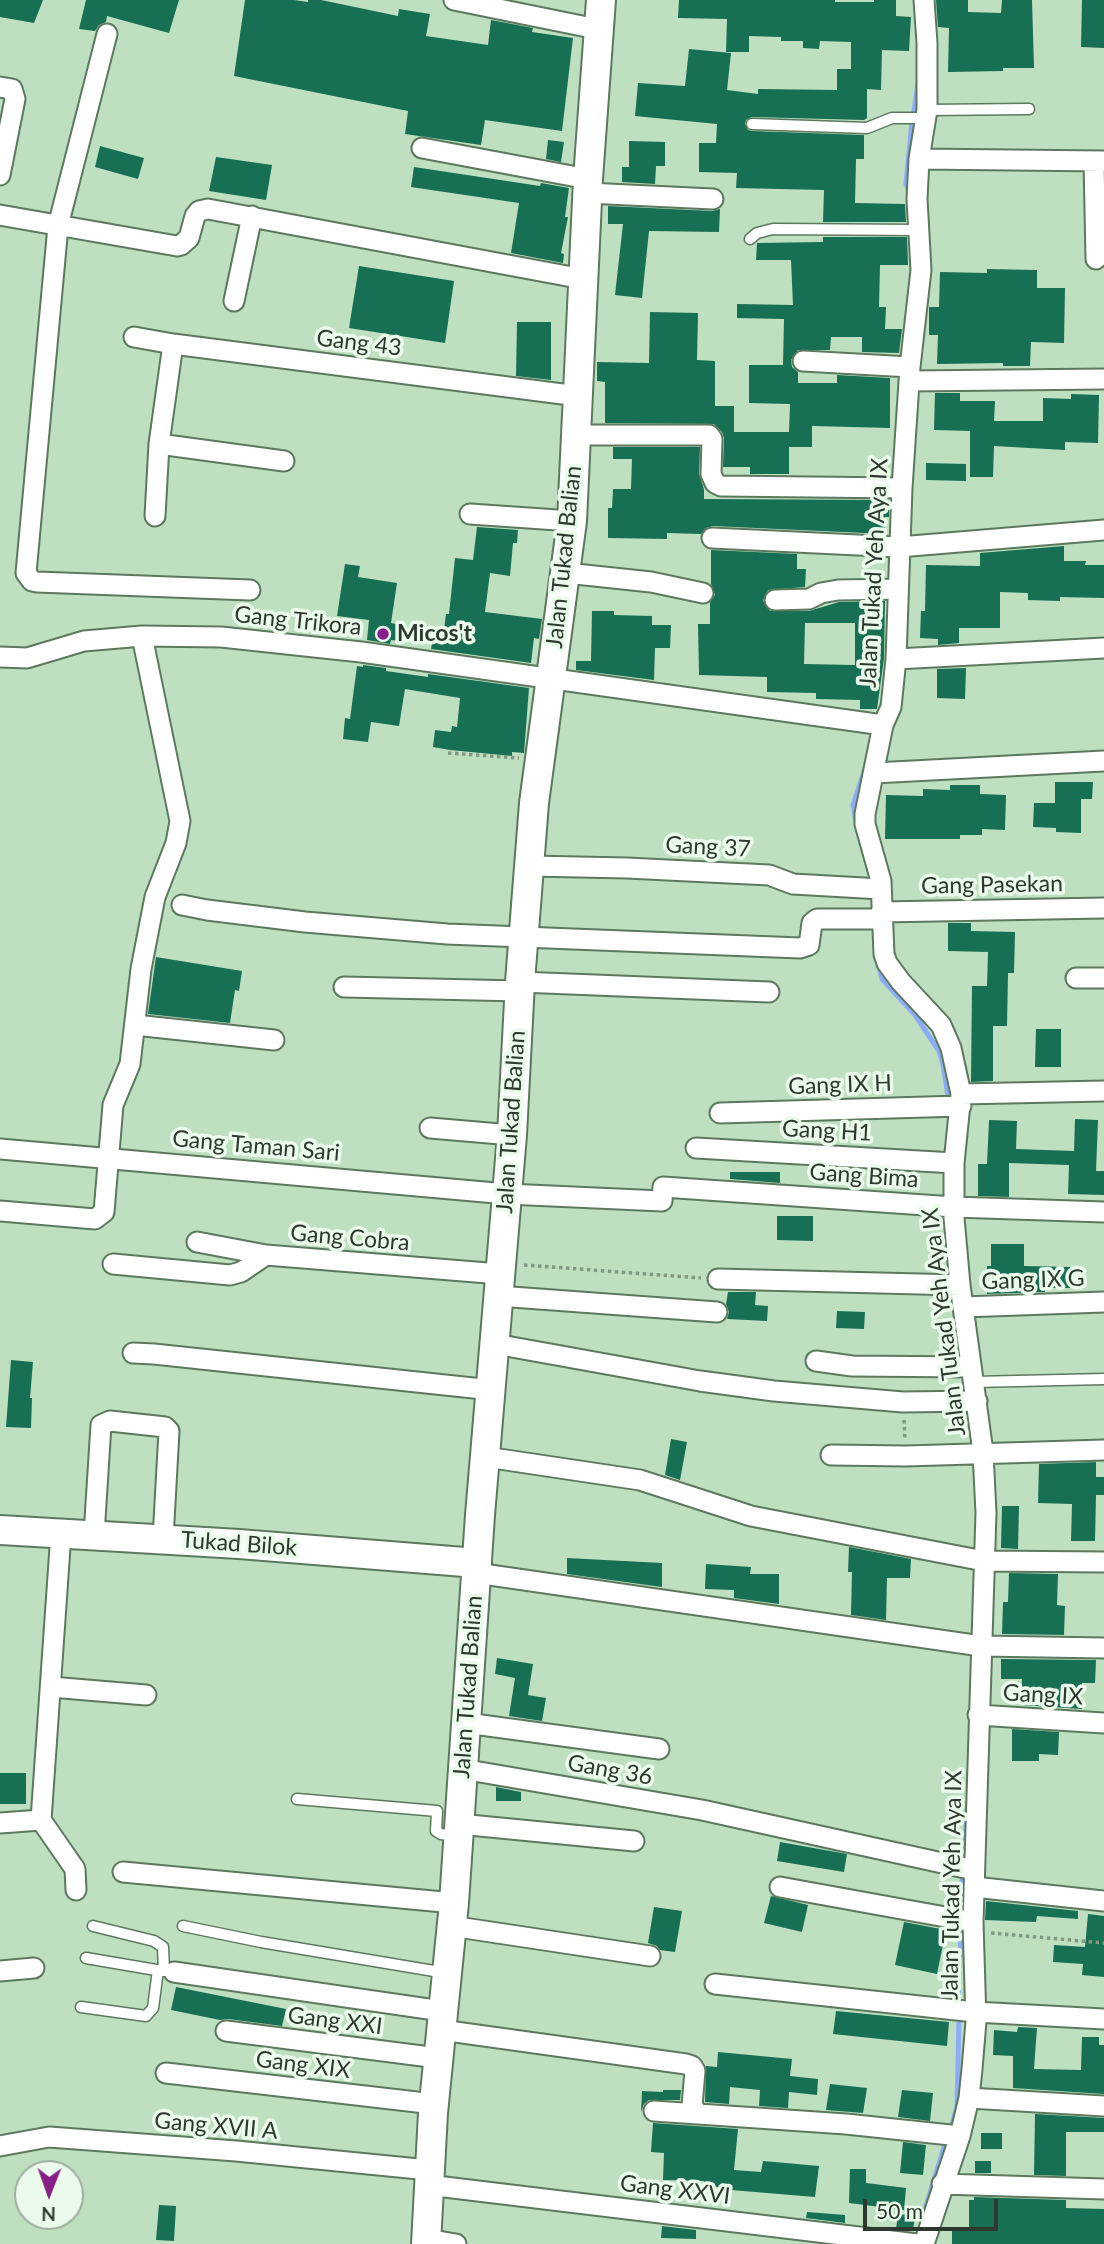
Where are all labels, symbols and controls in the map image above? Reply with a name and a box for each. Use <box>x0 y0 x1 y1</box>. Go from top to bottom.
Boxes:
street label: Gang 43 <box>315 324 403 362</box>
street label: Jalan Tukad Yeh Aya IX <box>854 458 894 688</box>
street label: Jalan Tukad Balian <box>541 464 587 650</box>
street label: Gang Trikora <box>233 601 363 641</box>
place label: Micos't <box>397 620 472 648</box>
marker: Micos't <box>375 626 391 642</box>
street label: Gang 37 <box>665 831 751 863</box>
street label: Gang Pasekan <box>921 870 1063 900</box>
street label: Jalan Tukad Balian <box>491 1030 531 1214</box>
street label: Gang IX H <box>788 1069 892 1101</box>
street label: Gang H1 <box>781 1115 873 1147</box>
street label: Gang Taman Sari <box>171 1125 341 1167</box>
street label: Gang Bima <box>808 1158 920 1194</box>
street label: Jalan Tukad Yeh Aya IX <box>916 1206 972 1438</box>
street label: Gang Cobra <box>289 1219 411 1257</box>
street label: Gang IX G <box>981 1264 1085 1296</box>
street label: Tukad Bilok <box>180 1526 298 1562</box>
street label: Jalan Tukad Balian <box>448 1595 488 1779</box>
street label: Gang IX <box>1002 1679 1084 1711</box>
street label: Gang 36 <box>565 1749 655 1791</box>
street label: Jalan Tukad Yeh Aya IX <box>936 1770 968 2000</box>
street label: Gang XXI <box>286 2002 384 2040</box>
street label: Gang XIX <box>254 2046 352 2084</box>
street label: Gang XVII A <box>153 2107 279 2145</box>
north arrow <box>14 2160 84 2230</box>
street label: Gang XXVI <box>618 2170 732 2210</box>
scale bar <box>866 2184 1001 2228</box>
text: 50 m <box>876 2198 923 2223</box>
text: N <box>41 2203 56 2226</box>

